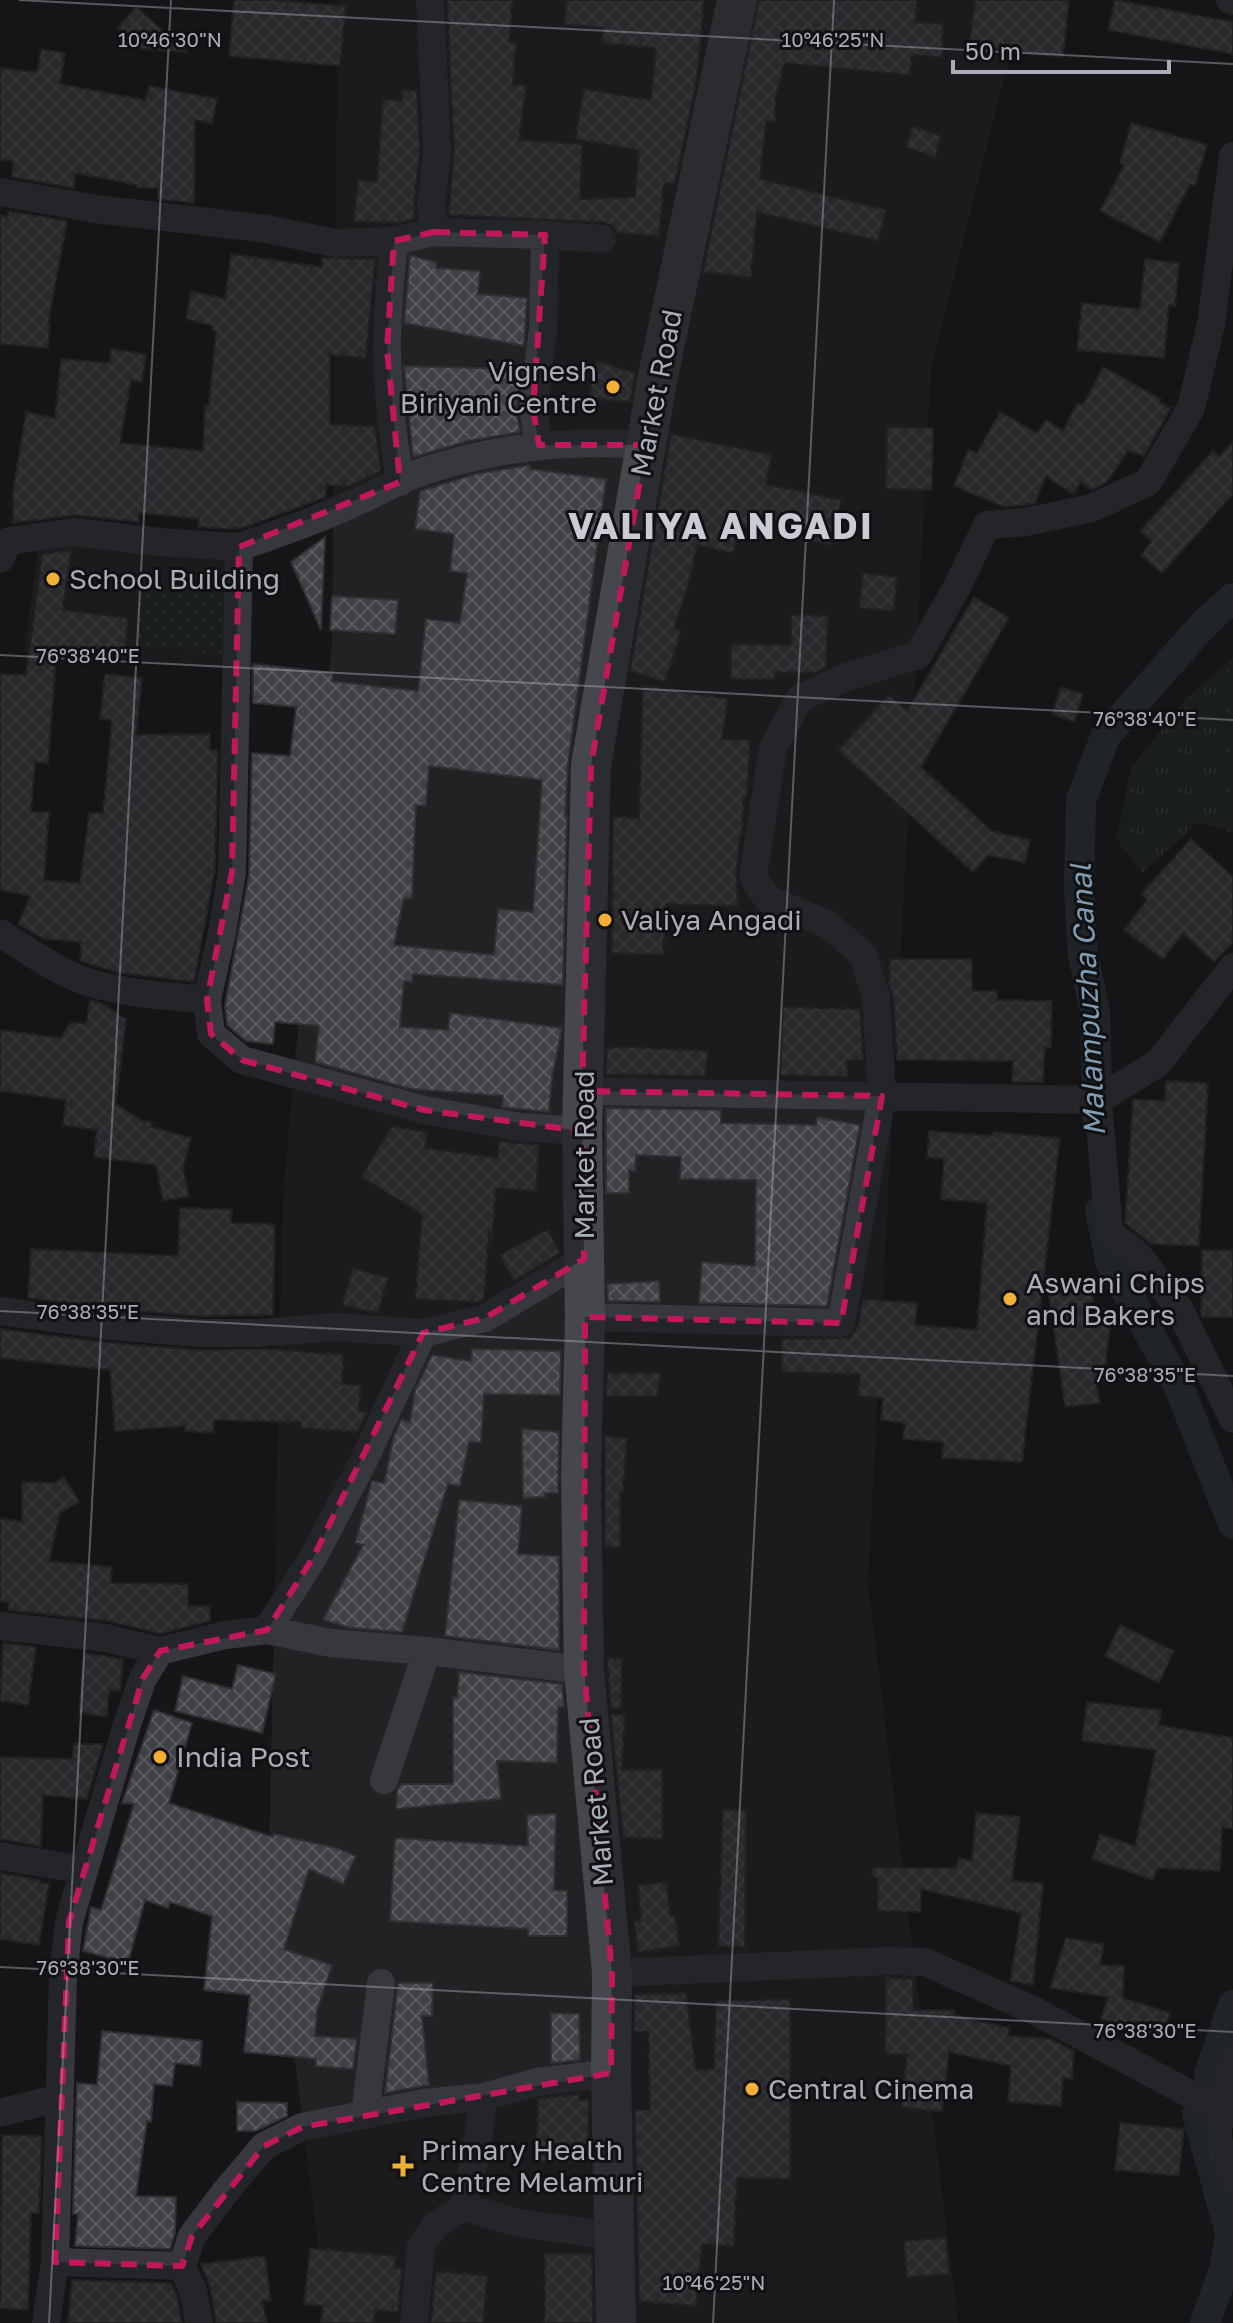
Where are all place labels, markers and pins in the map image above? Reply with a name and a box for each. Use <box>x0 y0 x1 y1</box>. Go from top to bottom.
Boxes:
place label: Vignesh Biriyani Centre <box>400 354 597 419</box>
marker: Vignesh Biriyani Centre <box>604 378 622 396</box>
place label: School Building <box>69 562 280 595</box>
marker: School Building <box>44 570 62 588</box>
place label: Valiya Angadi <box>621 903 802 936</box>
marker: Valiya Angadi <box>596 911 614 929</box>
place label: Aswani Chips and Bakers <box>1026 1266 1205 1331</box>
marker: Aswani Chips and Bakers <box>1001 1290 1019 1308</box>
place label: India Post <box>176 1740 310 1773</box>
marker: India Post <box>151 1748 169 1766</box>
place label: Central Cinema <box>768 2072 974 2105</box>
marker: Central Cinema <box>743 2080 761 2098</box>
place label: Primary Health Centre Melamuri <box>421 2133 644 2198</box>
marker: Primary Health Centre Melamuri <box>392 2155 414 2177</box>

